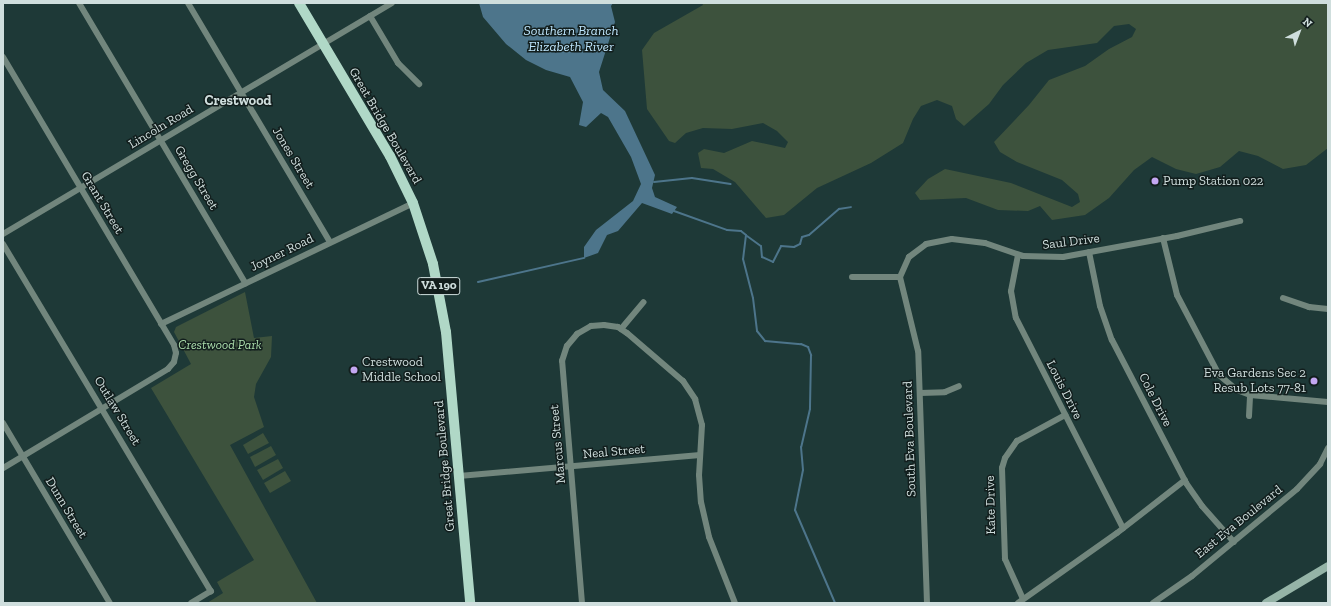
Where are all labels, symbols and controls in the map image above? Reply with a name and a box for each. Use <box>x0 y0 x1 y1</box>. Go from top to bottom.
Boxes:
north arrow <box>1279 12 1319 52</box>
text: N <box>1300 15 1315 30</box>
water label: Southern Branch Elizabeth River <box>523 23 619 56</box>
street label: Great Bridge Boulevard <box>345 65 425 187</box>
district label: Crestwood <box>205 93 271 109</box>
street label: Lincoln Road <box>126 102 196 152</box>
street label: Jones Street <box>269 125 317 191</box>
street label: Gregg Street <box>171 143 221 213</box>
street label: Grant Street <box>77 169 127 237</box>
place label: Pump Station 022 <box>1163 173 1264 189</box>
marker: Pump Station 022 <box>1150 176 1160 186</box>
street label: Joyner Road <box>248 231 316 275</box>
street label: Saul Drive <box>1042 231 1100 253</box>
road number: VA 190 <box>417 276 461 296</box>
park label: Crestwood Park <box>178 337 262 353</box>
place label: Crestwood Middle School <box>362 355 441 386</box>
street label: Louis Drive <box>1043 358 1085 422</box>
marker: Crestwood Middle School <box>349 365 359 375</box>
place label: Eva Gardens Sec 2 Resub Lots 77-81 <box>1204 366 1306 397</box>
street label: Cole Drive <box>1135 371 1175 429</box>
street label: Outlaw Street <box>90 373 144 449</box>
marker: Eva Gardens Sec 2 Resub Lots 77-81 <box>1309 376 1319 386</box>
street label: South Eva Boulevard <box>900 381 920 497</box>
street label: Great Bridge Boulevard <box>431 400 459 532</box>
street label: Marcus Street <box>547 404 569 484</box>
street label: Neal Street <box>582 442 646 462</box>
street label: Dunn Street <box>42 475 90 541</box>
street label: Kate Drive <box>983 475 999 535</box>
street label: East Eva Boulevard <box>1192 482 1286 562</box>

